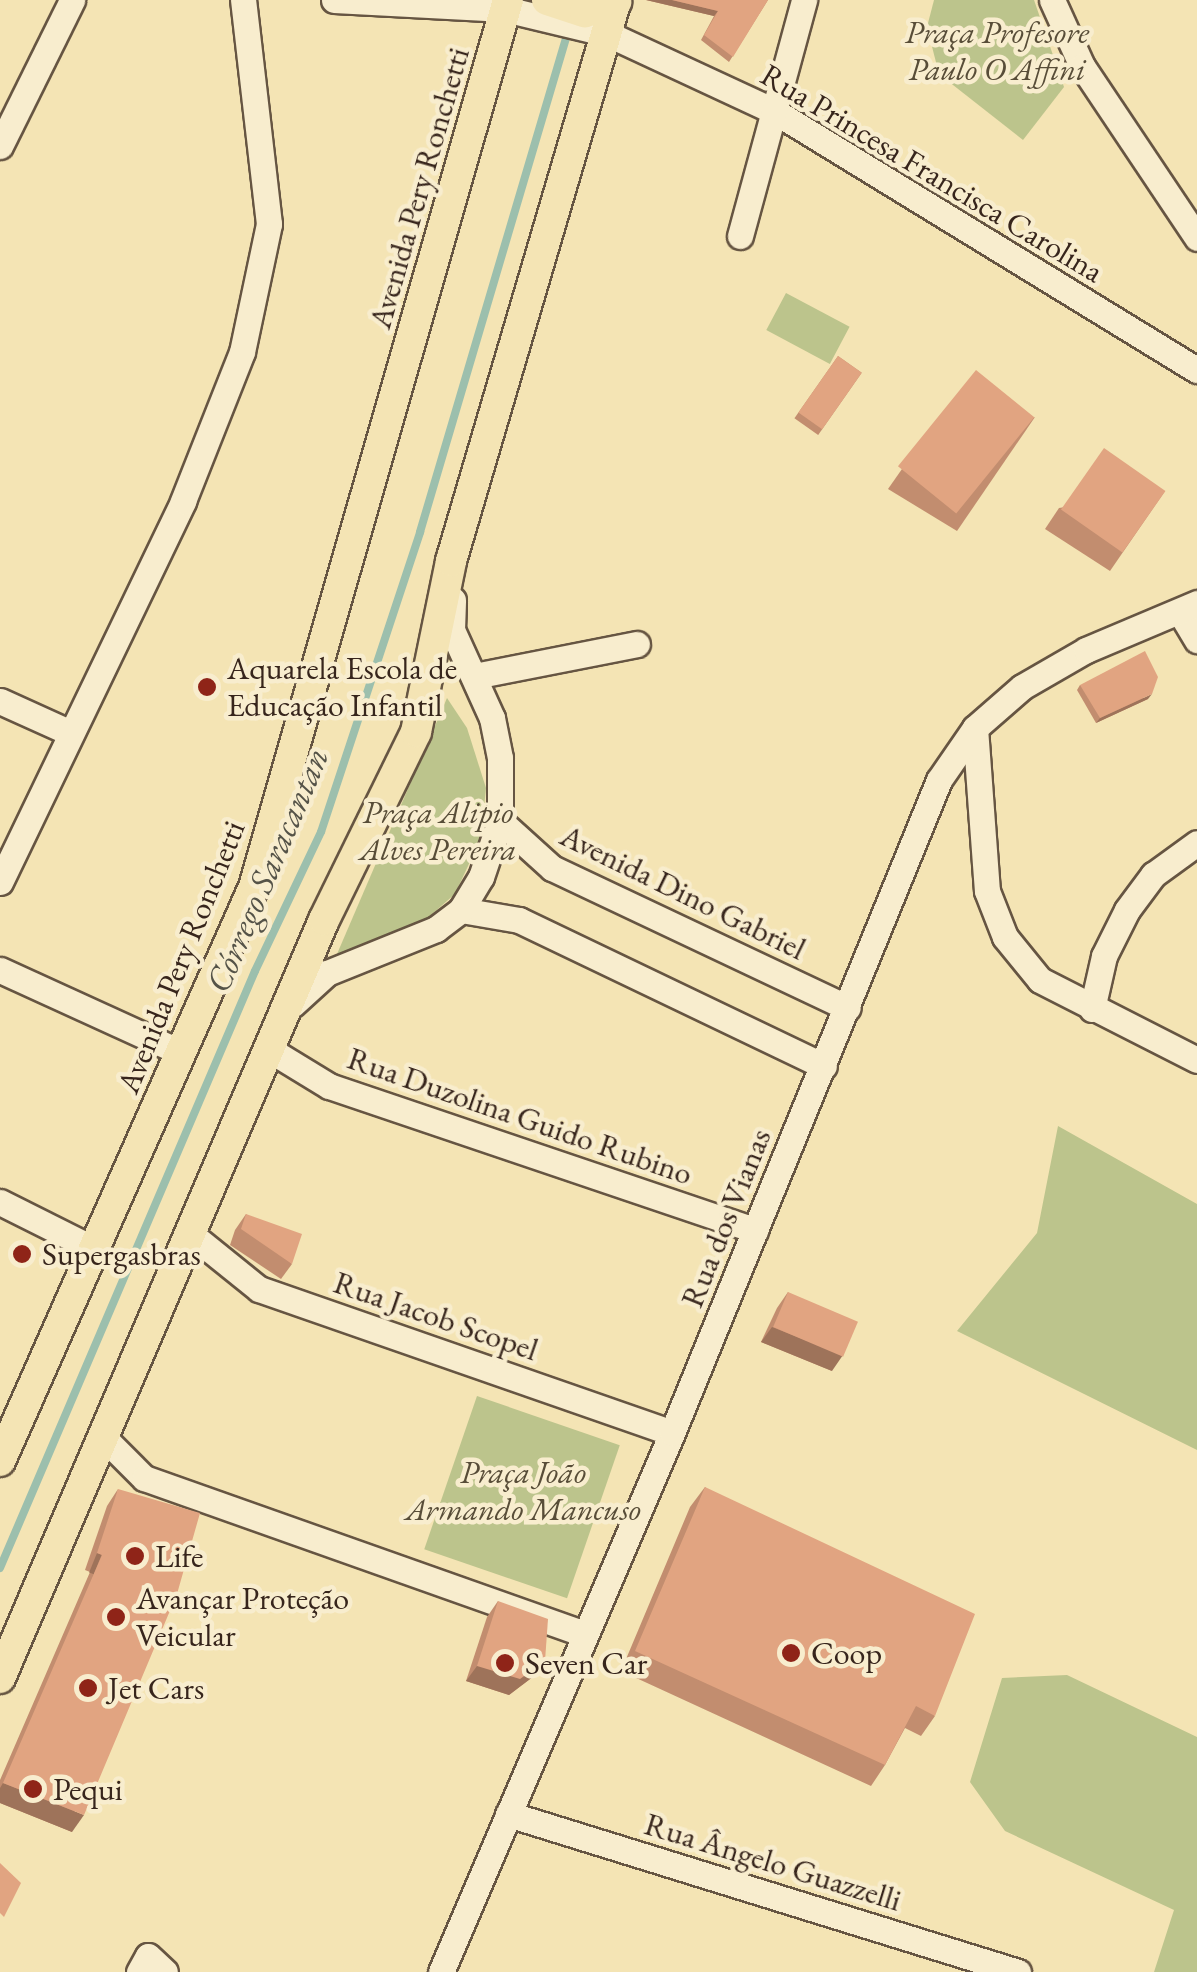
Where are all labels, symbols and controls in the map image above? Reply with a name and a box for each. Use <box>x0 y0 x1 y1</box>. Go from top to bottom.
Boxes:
park label: Praça Profesore Paulo O Affini <box>905 14 1089 89</box>
street label: Avenida Pery Ronchetti <box>360 43 478 333</box>
street label: Rua Princesa Francisca Carolina <box>754 55 1110 291</box>
place label: Aquarela Escola de Educação Infantil <box>227 650 457 725</box>
marker: Aquarela Escola de Educação Infantil <box>196 676 218 698</box>
water label: Córrego Saracantan <box>197 741 337 999</box>
park label: Praça Alipio Alves Pereira <box>359 794 517 869</box>
street label: Avenida Pery Ronchetti <box>109 815 253 1099</box>
street label: Avenida Dino Gabriel <box>554 816 812 968</box>
street label: Rua Duzolina Guido Rubino <box>343 1039 697 1193</box>
street label: Rua dos Vianas <box>673 1123 779 1313</box>
place label: Supergasbras <box>42 1235 201 1273</box>
marker: Supergasbras <box>11 1243 33 1265</box>
street label: Rua Jacob Scopel <box>329 1263 543 1369</box>
park label: Praça João Armando Mancuso <box>405 1454 641 1529</box>
place label: Life <box>155 1537 203 1575</box>
marker: Life <box>124 1545 146 1567</box>
place label: Avançar Proteção Veicular <box>136 1580 349 1655</box>
marker: Avançar Proteção Veicular <box>105 1606 127 1628</box>
place label: Coop <box>811 1634 882 1672</box>
marker: Coop <box>780 1642 802 1664</box>
place label: Seven Car <box>525 1644 648 1682</box>
marker: Seven Car <box>494 1652 516 1674</box>
place label: Jet Cars <box>108 1669 204 1707</box>
marker: Jet Cars <box>77 1677 99 1699</box>
place label: Pequi <box>53 1770 123 1808</box>
marker: Pequi <box>22 1778 44 1800</box>
street label: Rua Ângelo Guazzelli <box>640 1805 906 1919</box>

